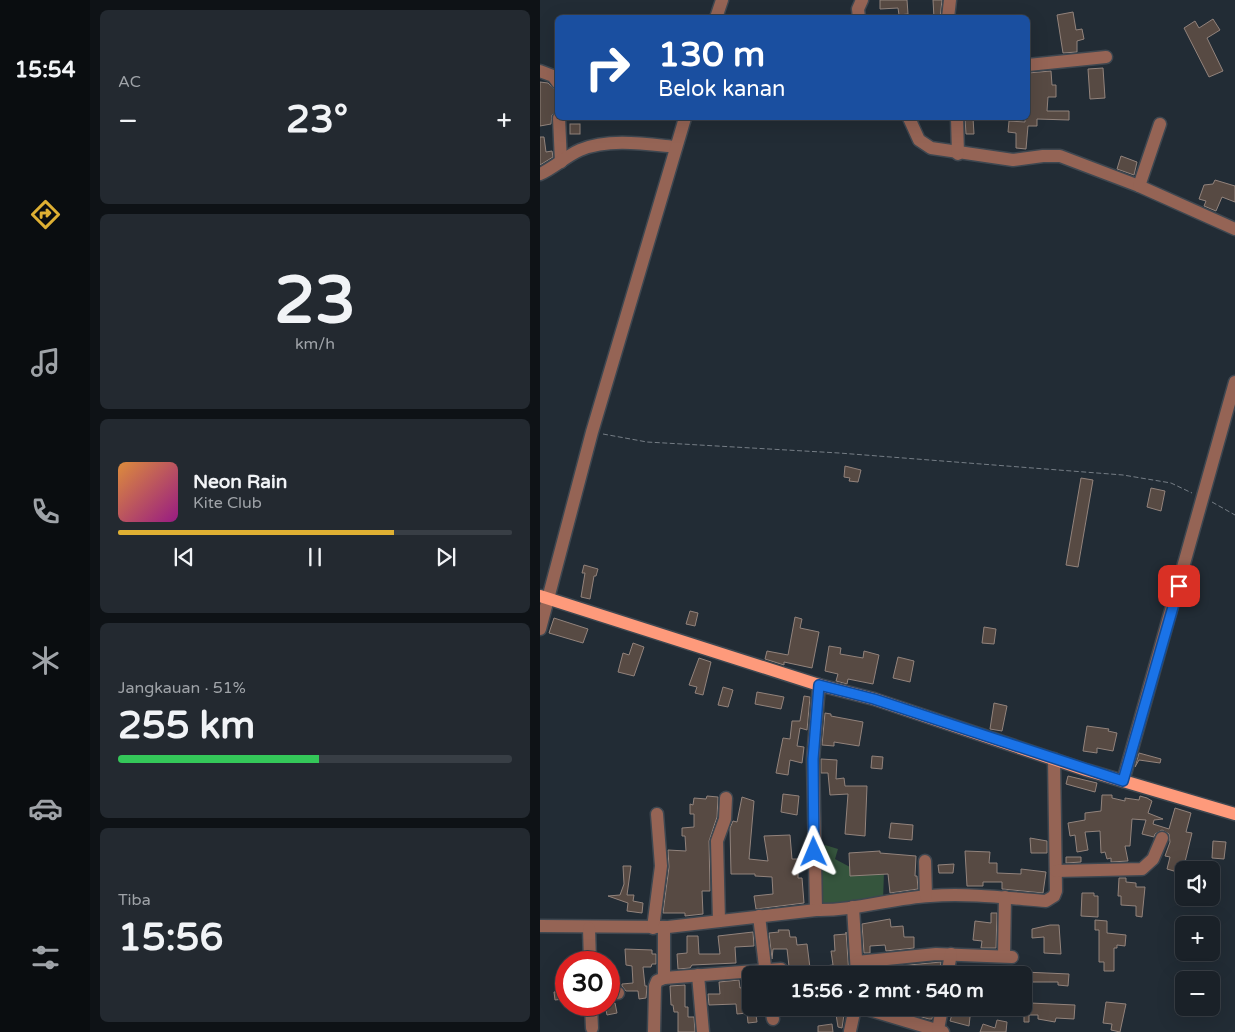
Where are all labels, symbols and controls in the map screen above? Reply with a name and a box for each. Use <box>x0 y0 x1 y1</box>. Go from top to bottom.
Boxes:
text: 130 m <box>658 34 765 76</box>
icon: right <box>575 35 640 100</box>
text: 15:54 <box>15 57 75 83</box>
text: AC <box>118 72 141 92</box>
text: Belok kanan <box>658 76 785 102</box>
text: 23° <box>286 97 348 143</box>
text: − <box>118 104 138 138</box>
text: + <box>496 104 512 138</box>
icon: directions <box>28 197 63 232</box>
text: 23 <box>274 262 356 341</box>
text: km/h <box>295 334 335 354</box>
icon: music <box>28 345 63 380</box>
text: Neon Rain <box>193 471 287 493</box>
text: Kite Club <box>193 493 262 513</box>
icon: phone <box>28 494 63 529</box>
icon: previous <box>170 543 198 571</box>
icon: pause <box>301 543 329 571</box>
icon: next <box>432 543 460 571</box>
pin <box>1158 565 1200 607</box>
icon: arrive <box>1165 572 1193 600</box>
icon: climate <box>28 643 63 678</box>
text: Jangkauan · 51% <box>118 678 246 698</box>
text: 255 km <box>118 703 255 749</box>
icon: car <box>28 791 63 826</box>
position arrow <box>787 825 839 877</box>
map controls <box>1175 861 1220 1016</box>
button: sound <box>1175 861 1220 906</box>
text: Tiba <box>118 890 151 910</box>
text: 15:56 <box>118 915 223 961</box>
button: + <box>1175 916 1220 961</box>
icon: filters <box>28 940 63 975</box>
speed limit sign: 30 <box>555 951 620 1016</box>
button: − <box>1175 971 1220 1016</box>
text: 15:56 · 2 mnt · 540 m <box>790 980 984 1002</box>

